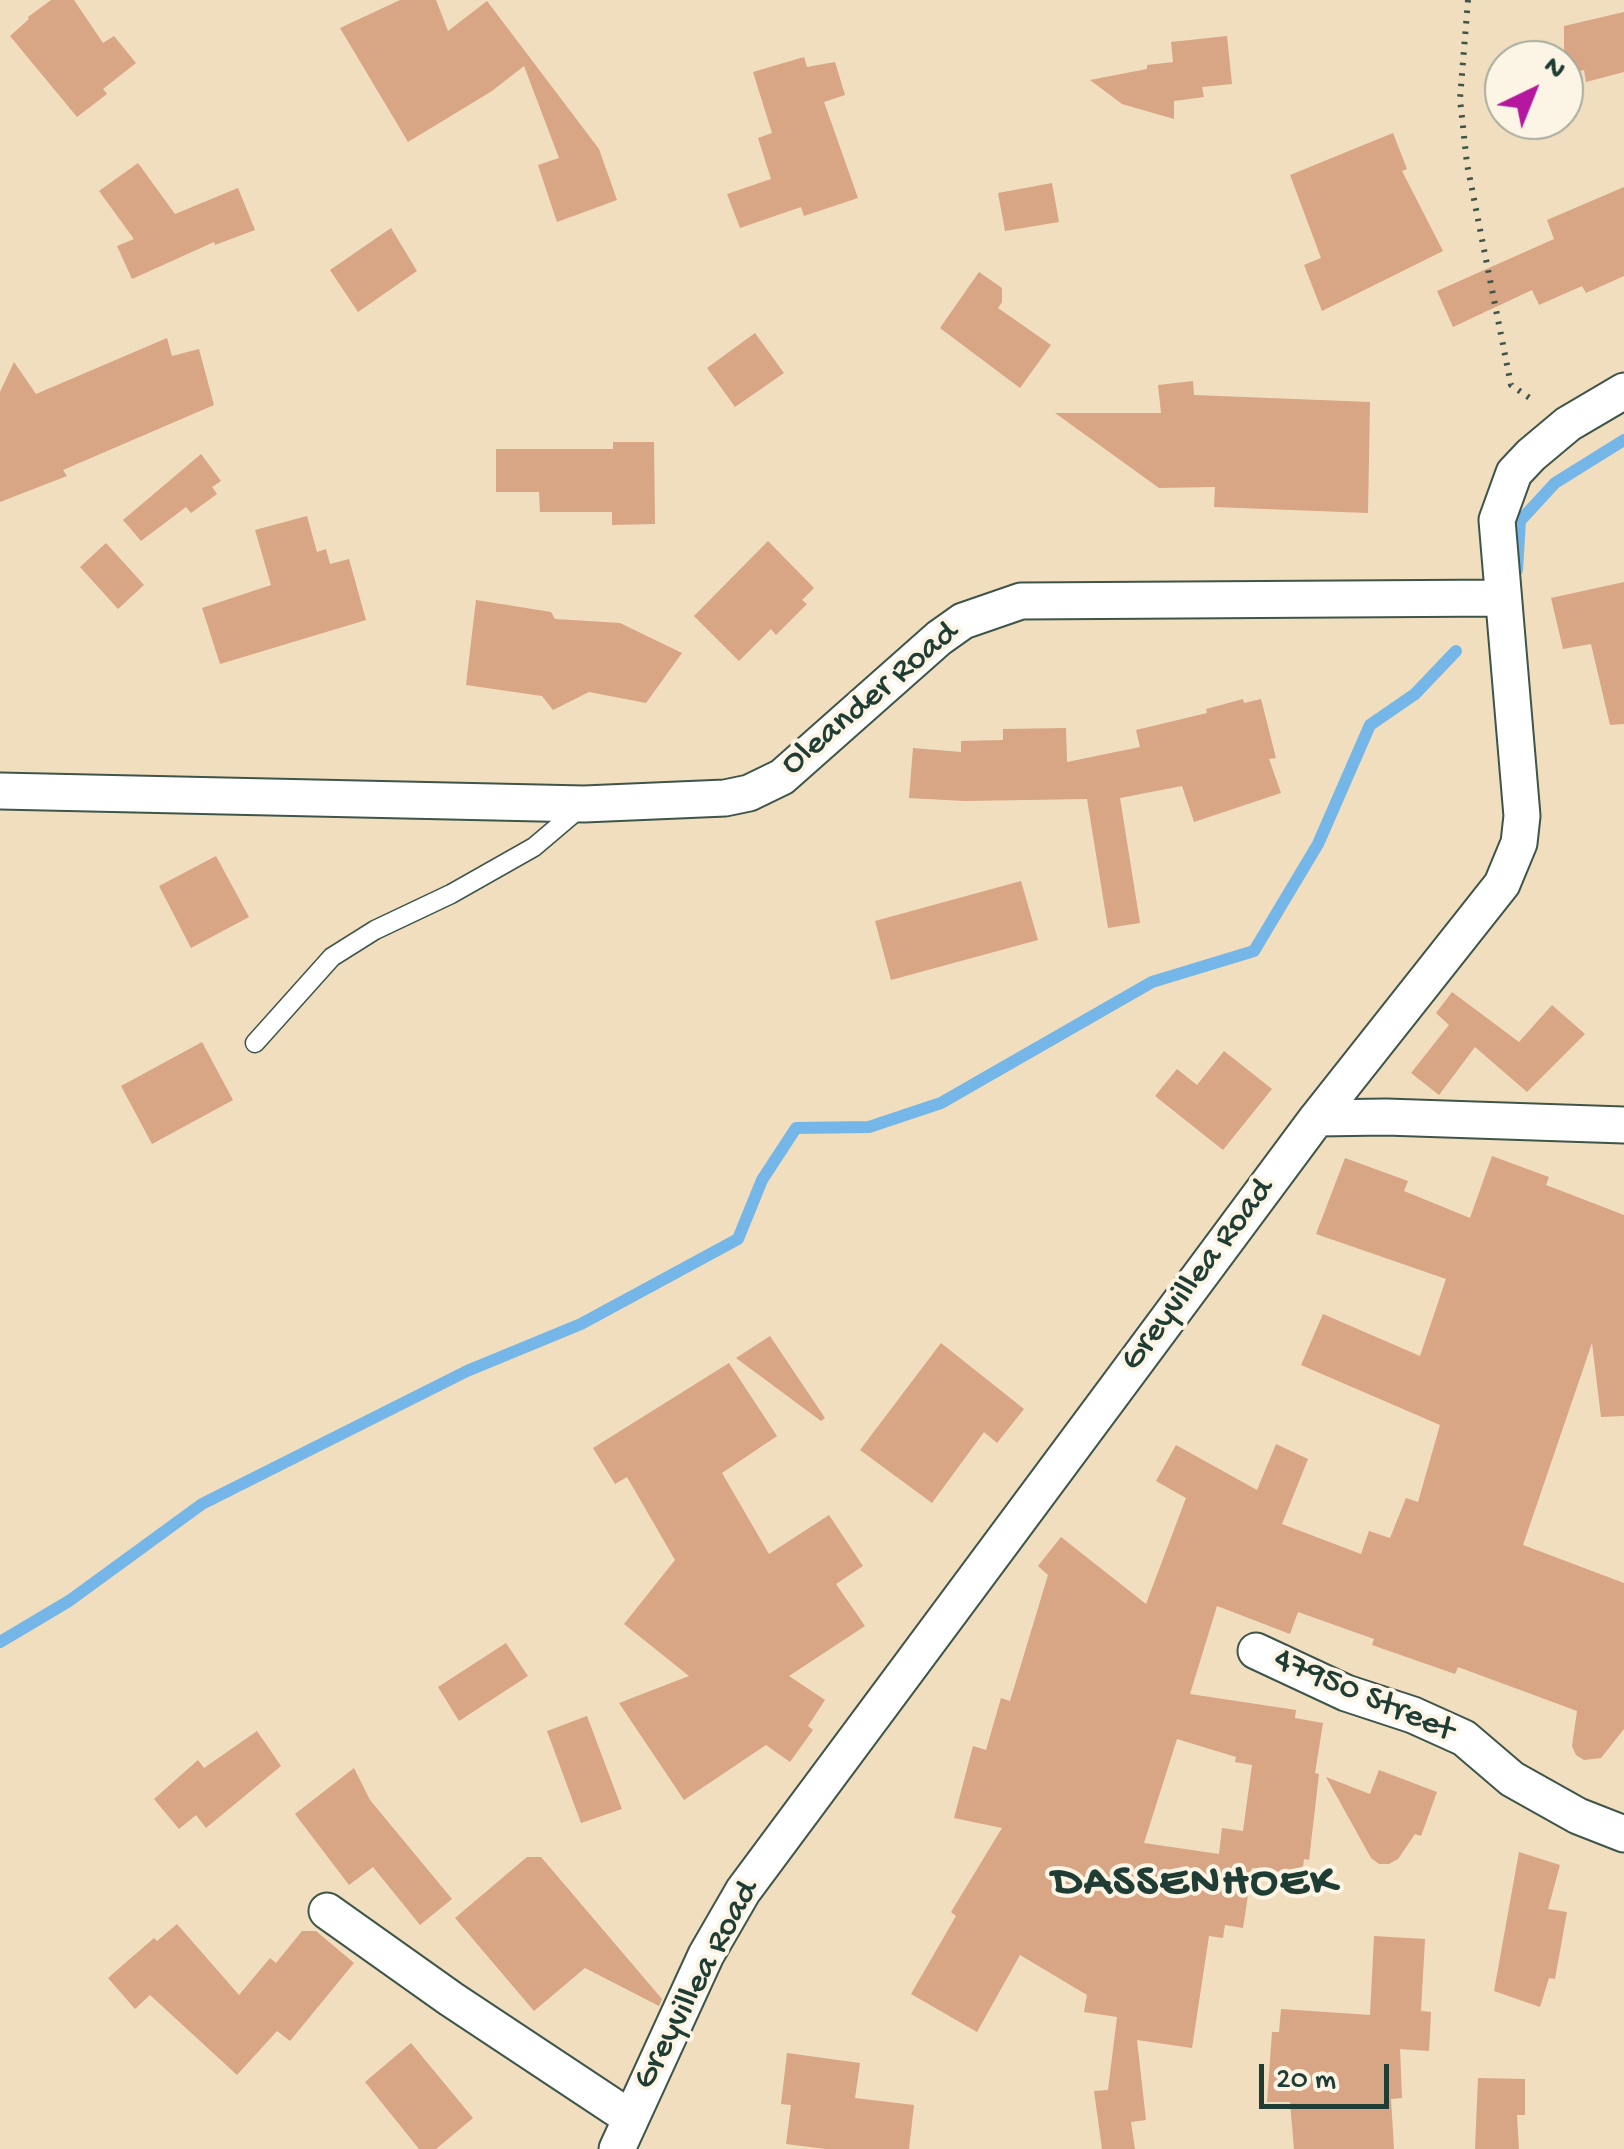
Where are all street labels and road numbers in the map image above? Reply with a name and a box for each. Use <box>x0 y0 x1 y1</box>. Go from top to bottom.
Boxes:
street label: Oleander Road <box>774 614 968 786</box>
street label: Greyvillea Road <box>1113 1171 1285 1381</box>
street label: 47950 Street <box>1266 1640 1460 1754</box>
street label: Greyvillea Road <box>625 1874 771 2098</box>

